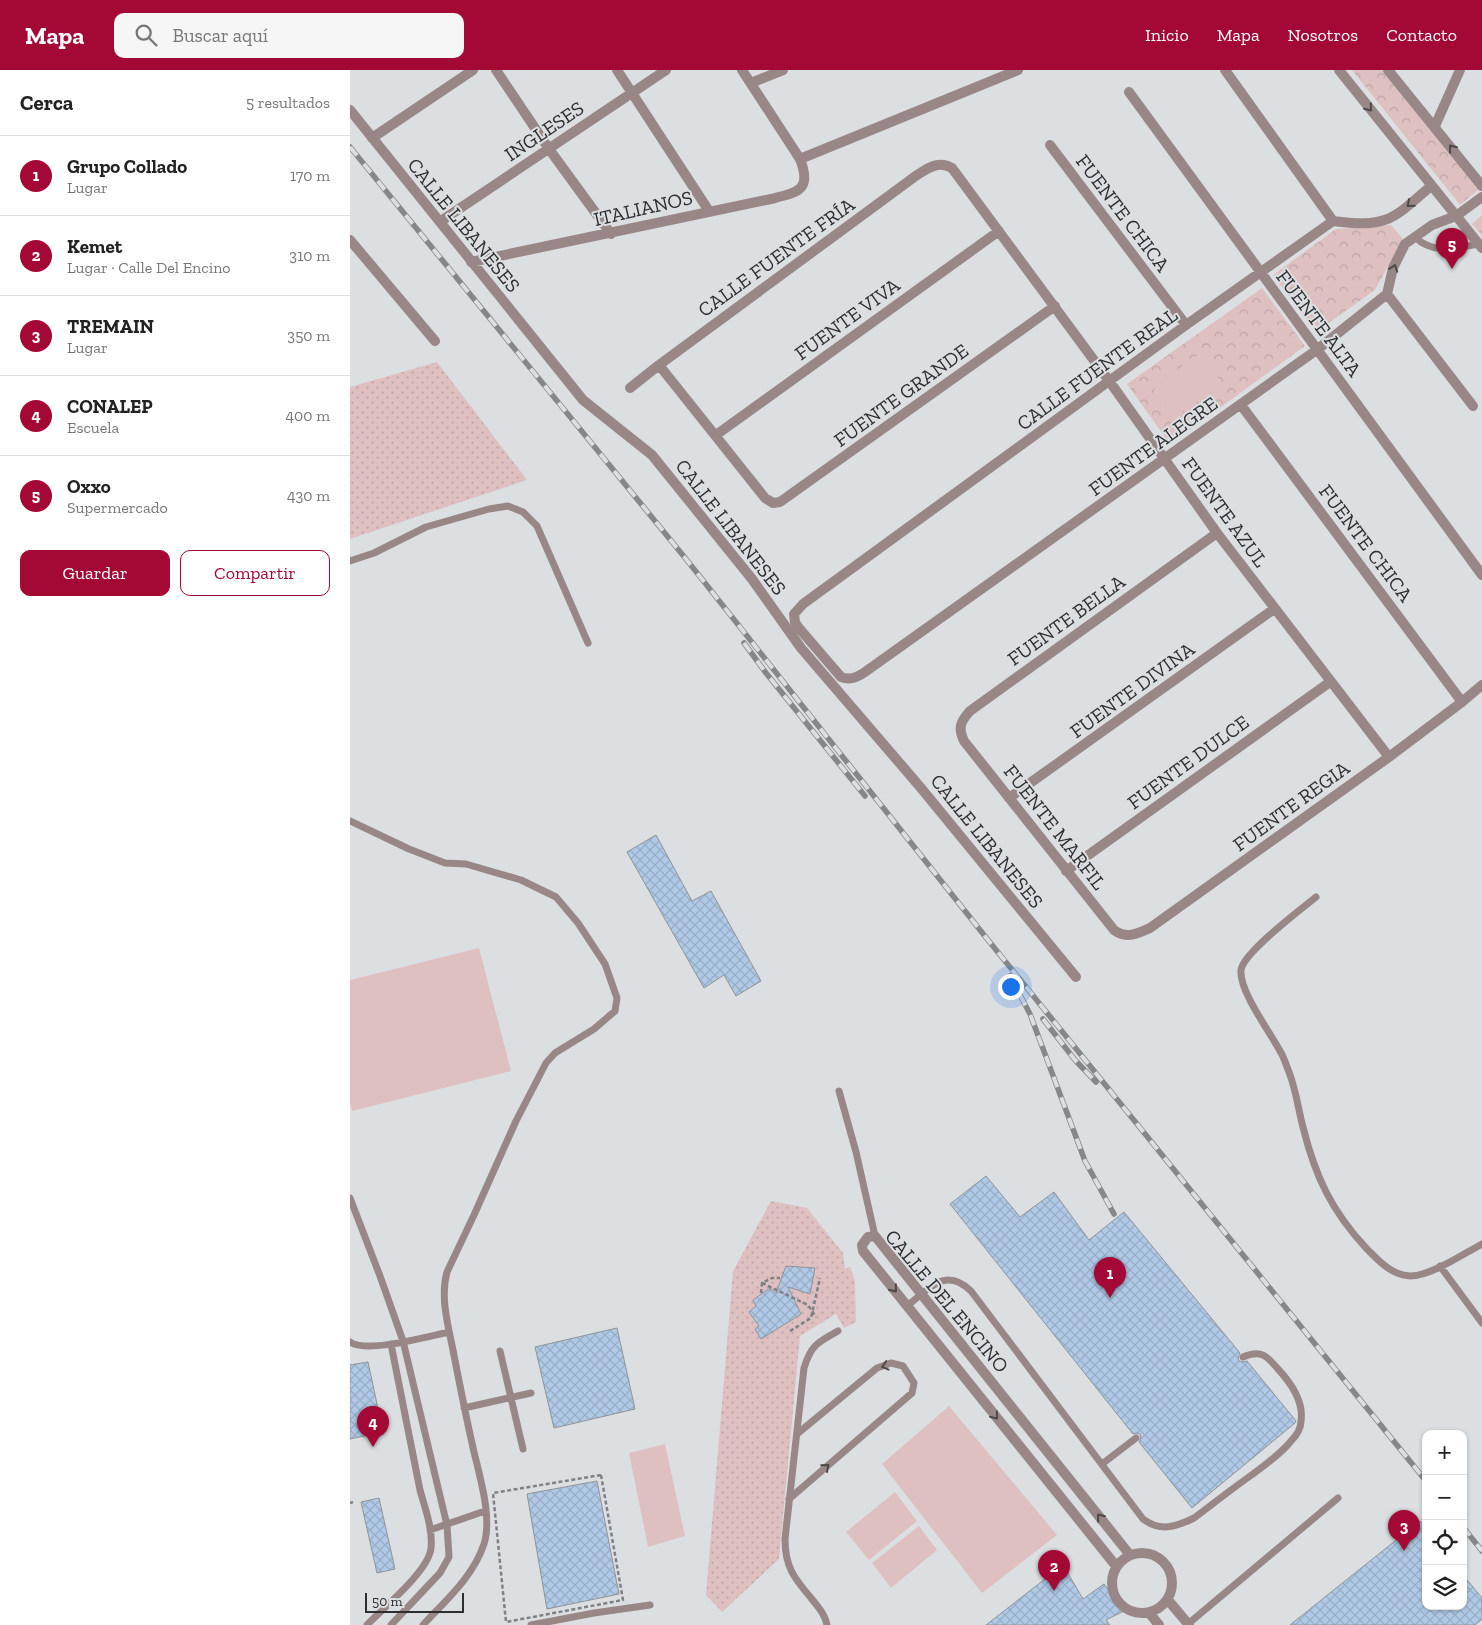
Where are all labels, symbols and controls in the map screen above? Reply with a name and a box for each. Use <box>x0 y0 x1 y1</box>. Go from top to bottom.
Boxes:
search box <box>114 13 464 58</box>
text: Mapa <box>25 21 84 50</box>
icon: search <box>132 21 160 49</box>
text: Buscar aquí <box>172 24 268 47</box>
text: Inicio <box>1145 24 1189 46</box>
text: Mapa <box>1217 24 1260 46</box>
text: Nosotros <box>1288 24 1358 46</box>
text: Contacto <box>1386 24 1457 46</box>
text: Cerca <box>20 90 73 115</box>
text: 5 resultados <box>246 93 330 112</box>
street label: INGLESES <box>500 96 588 166</box>
one-way arrow <box>1364 102 1372 111</box>
one-way arrow <box>1449 145 1457 154</box>
street label: FUENTE CHICA <box>1071 150 1176 277</box>
street label: CALLE LIBANESES <box>403 153 525 297</box>
text: Grupo Collado <box>67 155 187 178</box>
text: 1 <box>33 166 39 185</box>
text: 170 m <box>290 166 330 185</box>
text: Lugar <box>67 178 108 197</box>
street label: ITALIANOS <box>591 185 695 231</box>
street label: CALLE FUENTE FRÍA <box>693 192 860 322</box>
one-way arrow <box>1406 199 1415 208</box>
pin: 5 <box>1436 228 1468 269</box>
text: Kemet <box>67 235 122 258</box>
text: 2 <box>32 246 40 265</box>
text: 310 m <box>289 246 330 265</box>
text: Lugar · Calle Del Encino <box>67 258 231 277</box>
one-way arrow <box>1388 264 1398 273</box>
street label: FUENTE ALTA <box>1271 265 1367 382</box>
street label: FUENTE VIVA <box>790 272 905 365</box>
street label: CALLE FUENTE REAL <box>1012 303 1182 435</box>
text: TREMAIN <box>67 315 154 338</box>
text: 3 <box>32 326 40 345</box>
text: 350 m <box>287 326 330 345</box>
text: Lugar <box>67 338 108 357</box>
street label: FUENTE GRANDE <box>829 338 973 452</box>
street label: FUENTE ALEGRE <box>1084 391 1222 501</box>
text: CONALEP <box>67 395 153 418</box>
text: 4 <box>31 406 41 425</box>
text: 400 m <box>286 406 330 425</box>
text: Escuela <box>67 418 119 437</box>
street label: FUENTE AZUL <box>1177 452 1273 572</box>
street label: CALLE LIBANESES <box>671 454 791 600</box>
text: Oxxo <box>67 475 111 498</box>
street label: FUENTE CHICA <box>1314 480 1419 607</box>
text: 5 <box>32 486 40 505</box>
text: 430 m <box>287 486 330 505</box>
text: Supermercado <box>67 498 168 517</box>
button: Guardar <box>20 550 170 596</box>
button: Compartir <box>180 550 330 596</box>
street label: FUENTE BELLA <box>1003 569 1130 671</box>
street label: FUENTE DIVINA <box>1065 636 1200 743</box>
street label: FUENTE DULCE <box>1122 710 1254 814</box>
street label: FUENTE REGIA <box>1228 755 1355 856</box>
street label: FUENTE MARFIL <box>999 760 1111 894</box>
street label: CALLE LIBANESES <box>926 769 1048 913</box>
your location <box>998 974 1024 1000</box>
street label: CALLE DEL ENCINO <box>880 1225 1014 1377</box>
pin: 1 <box>1094 1257 1126 1298</box>
one-way arrow <box>888 1283 896 1292</box>
one-way arrow <box>881 1360 890 1371</box>
pin: 4 <box>357 1406 389 1447</box>
one-way arrow <box>990 1410 998 1419</box>
map controls <box>1422 1430 1467 1610</box>
button: + <box>1422 1430 1467 1475</box>
one-way arrow <box>820 1464 829 1473</box>
button: − <box>1422 1475 1467 1520</box>
pin: 3 <box>1388 1510 1420 1551</box>
one-way arrow <box>1097 1513 1106 1523</box>
button: locate <box>1422 1520 1467 1565</box>
pin: 2 <box>1038 1550 1070 1591</box>
button: layers <box>1422 1565 1467 1610</box>
scale bar <box>365 1590 464 1613</box>
text: 50 m <box>372 1593 403 1610</box>

